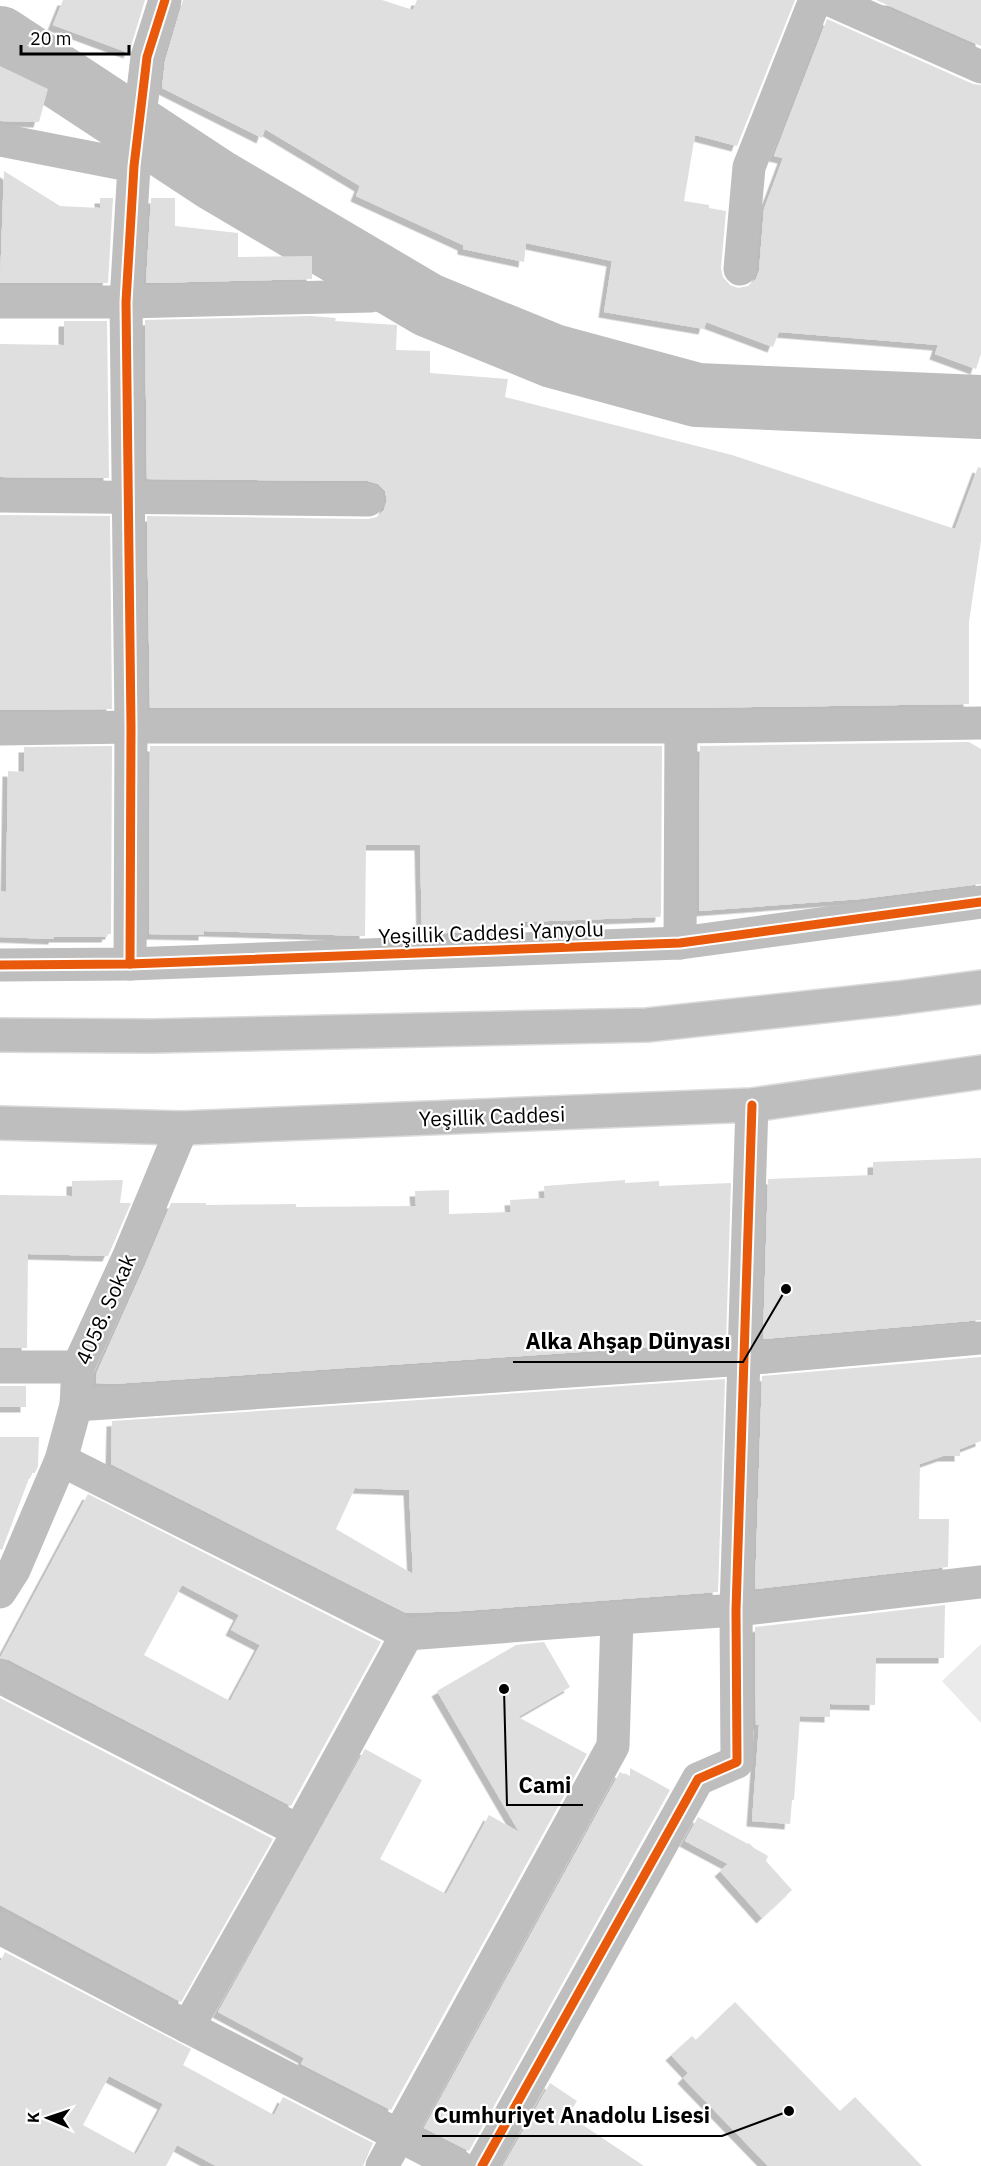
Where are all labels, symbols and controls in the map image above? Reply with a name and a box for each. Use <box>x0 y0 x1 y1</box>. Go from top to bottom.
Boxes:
scale bar <box>21 18 129 56</box>
text: 20 m <box>30 27 72 50</box>
street label: Yeşillik Caddesi Yanyolu <box>378 914 604 950</box>
street label: Yeşillik Caddesi <box>418 1099 566 1133</box>
street label: 4058. Sokak <box>68 1249 142 1369</box>
callout: Alka Ahşap Dünyası <box>513 1322 743 1362</box>
text: Alka Ahşap Dünyası <box>525 1326 731 1355</box>
callout: Cami <box>507 1765 583 1805</box>
text: Cami <box>519 1770 571 1799</box>
north arrow <box>18 2088 78 2148</box>
callout: Cumhuriyet Anadolu Lisesi <box>422 2096 722 2136</box>
text: Cumhuriyet Anadolu Lisesi <box>434 2100 710 2129</box>
text: K <box>23 2112 43 2123</box>

